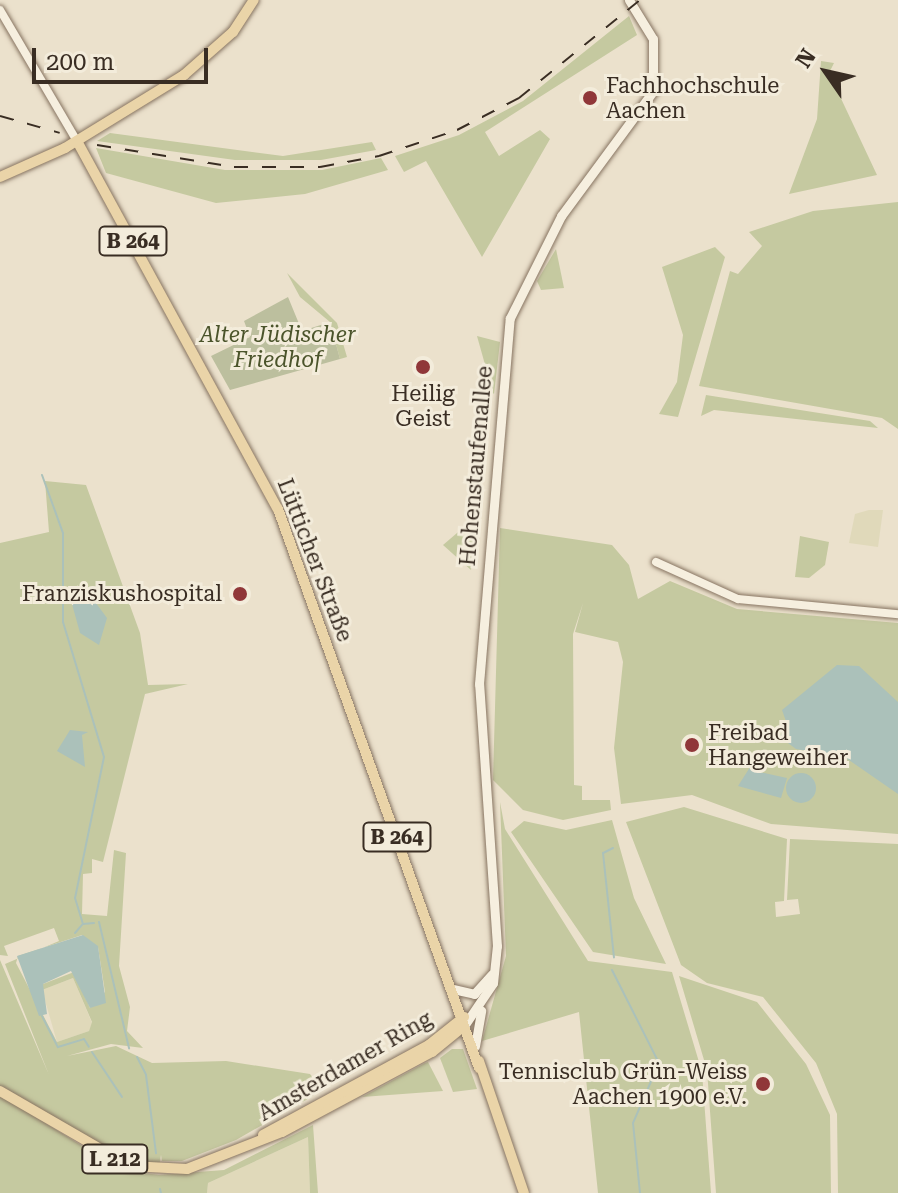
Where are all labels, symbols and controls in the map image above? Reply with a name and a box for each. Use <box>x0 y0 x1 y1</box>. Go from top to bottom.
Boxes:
scale bar <box>36 32 212 82</box>
north arrow <box>786 32 866 112</box>
text: N <box>791 44 821 72</box>
text: 200 m <box>46 48 114 76</box>
place label: Fachhochschule Aachen <box>606 72 779 124</box>
marker: Fachhochschule Aachen <box>581 89 599 107</box>
road number: B 264 <box>97 225 169 257</box>
park label: Alter Jüdischer Friedhof <box>200 321 356 372</box>
marker: Heilig Geist <box>414 358 432 376</box>
street label: Hohenstaufenallee <box>454 365 498 567</box>
place label: Heilig Geist <box>391 380 455 432</box>
street label: Lütticher Straße <box>272 475 358 645</box>
place label: Franziskushospital <box>22 581 222 607</box>
marker: Franziskushospital <box>229 583 251 605</box>
place label: Freibad Hangeweiher <box>708 719 848 770</box>
marker: Freibad Hangeweiher <box>683 736 701 754</box>
road number: B 264 <box>361 821 433 853</box>
street label: Amsterdamer Ring <box>253 1005 437 1127</box>
place label: Tennisclub Grün-Weiss Aachen 1900 e.V. <box>499 1058 747 1110</box>
marker: Tennisclub Grün-Weiss Aachen 1900 e.V. <box>754 1075 772 1093</box>
road number: L 212 <box>81 1143 149 1175</box>

